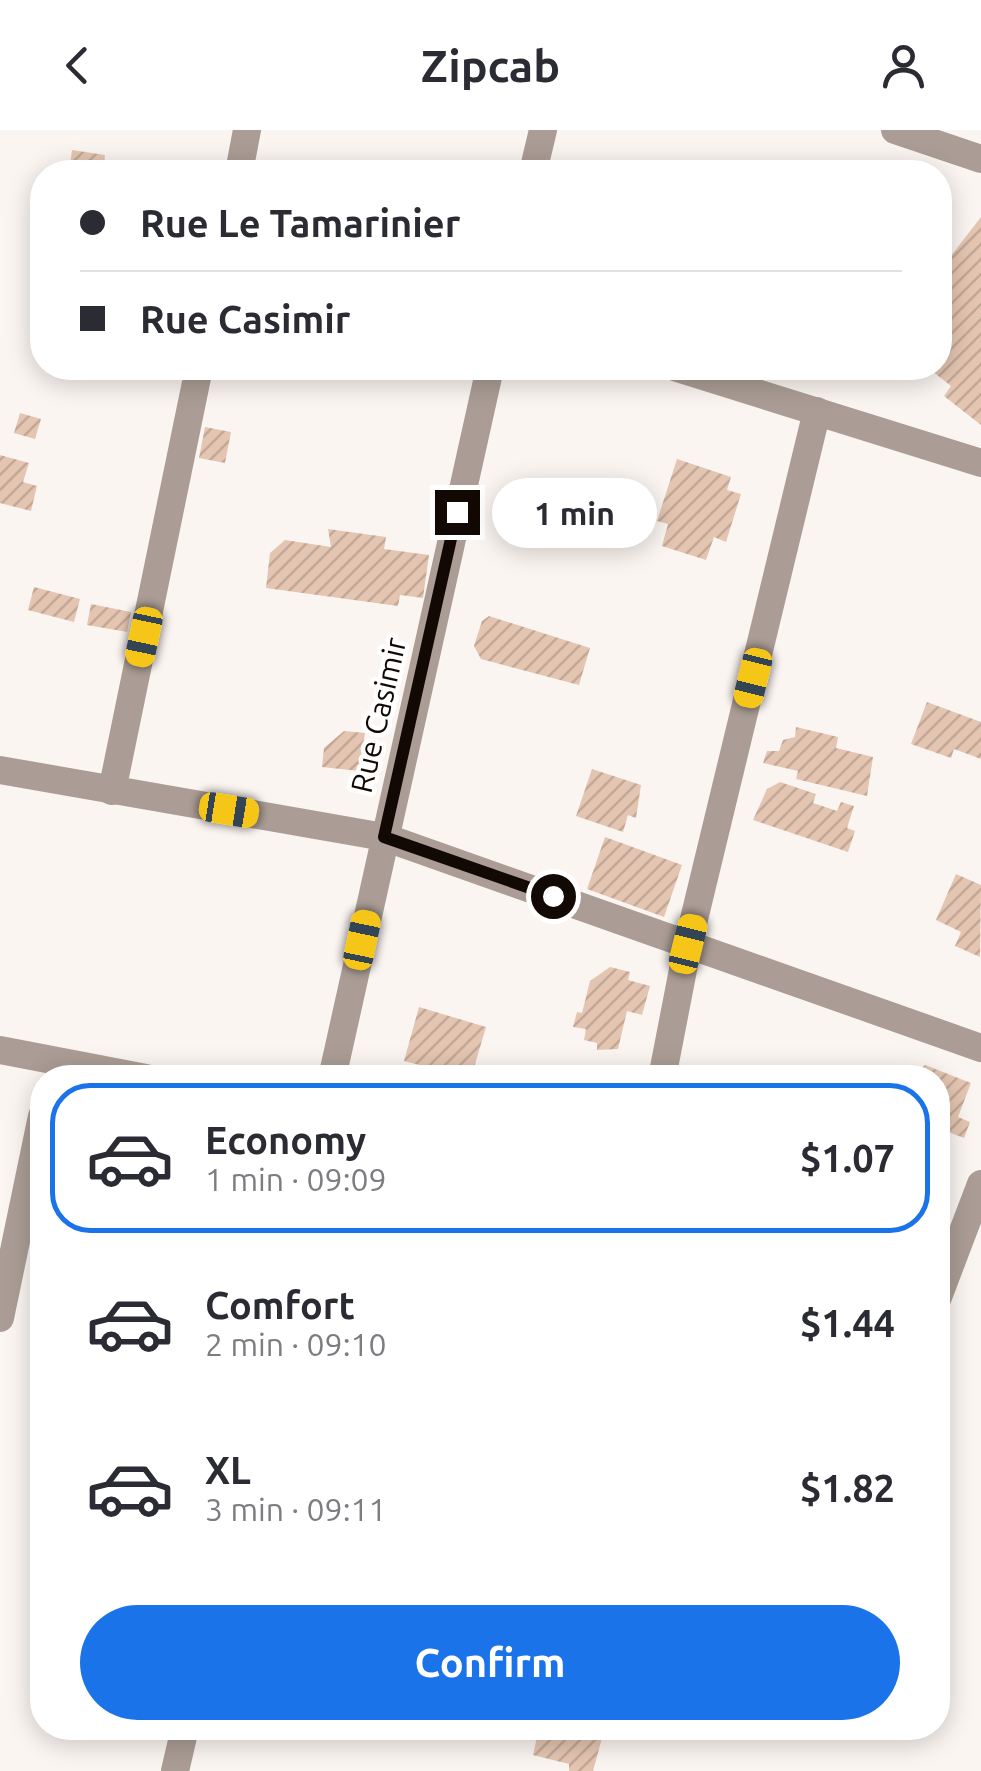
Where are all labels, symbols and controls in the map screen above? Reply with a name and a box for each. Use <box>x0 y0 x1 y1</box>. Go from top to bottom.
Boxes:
icon: back <box>50 38 105 93</box>
icon: person <box>876 38 931 93</box>
text: Zipcab <box>421 40 560 91</box>
text: Rue Le Tamarinier <box>140 202 460 244</box>
text: Rue Casimir <box>140 298 350 340</box>
callout: 1 min <box>492 477 657 547</box>
route end <box>435 490 480 535</box>
text: 1 min <box>534 495 615 531</box>
car <box>123 605 165 669</box>
street label: Rue Casimir <box>344 634 412 796</box>
car <box>731 645 775 711</box>
car <box>197 790 261 830</box>
route start <box>531 874 576 919</box>
car <box>341 908 383 972</box>
car <box>666 911 710 977</box>
icon: car <box>85 1113 175 1203</box>
text: Economy <box>205 1119 366 1161</box>
text: $1.07 <box>800 1137 895 1179</box>
text: 1 min · 09:09 <box>205 1161 387 1197</box>
icon: car <box>85 1278 175 1368</box>
text: Comfort <box>205 1284 355 1326</box>
text: $1.44 <box>800 1302 895 1344</box>
text: 2 min · 09:10 <box>205 1326 387 1362</box>
icon: car <box>85 1443 175 1533</box>
text: XL <box>205 1449 251 1491</box>
text: $1.82 <box>800 1467 895 1509</box>
text: 3 min · 09:11 <box>205 1491 387 1527</box>
button: Confirm <box>80 1605 900 1720</box>

